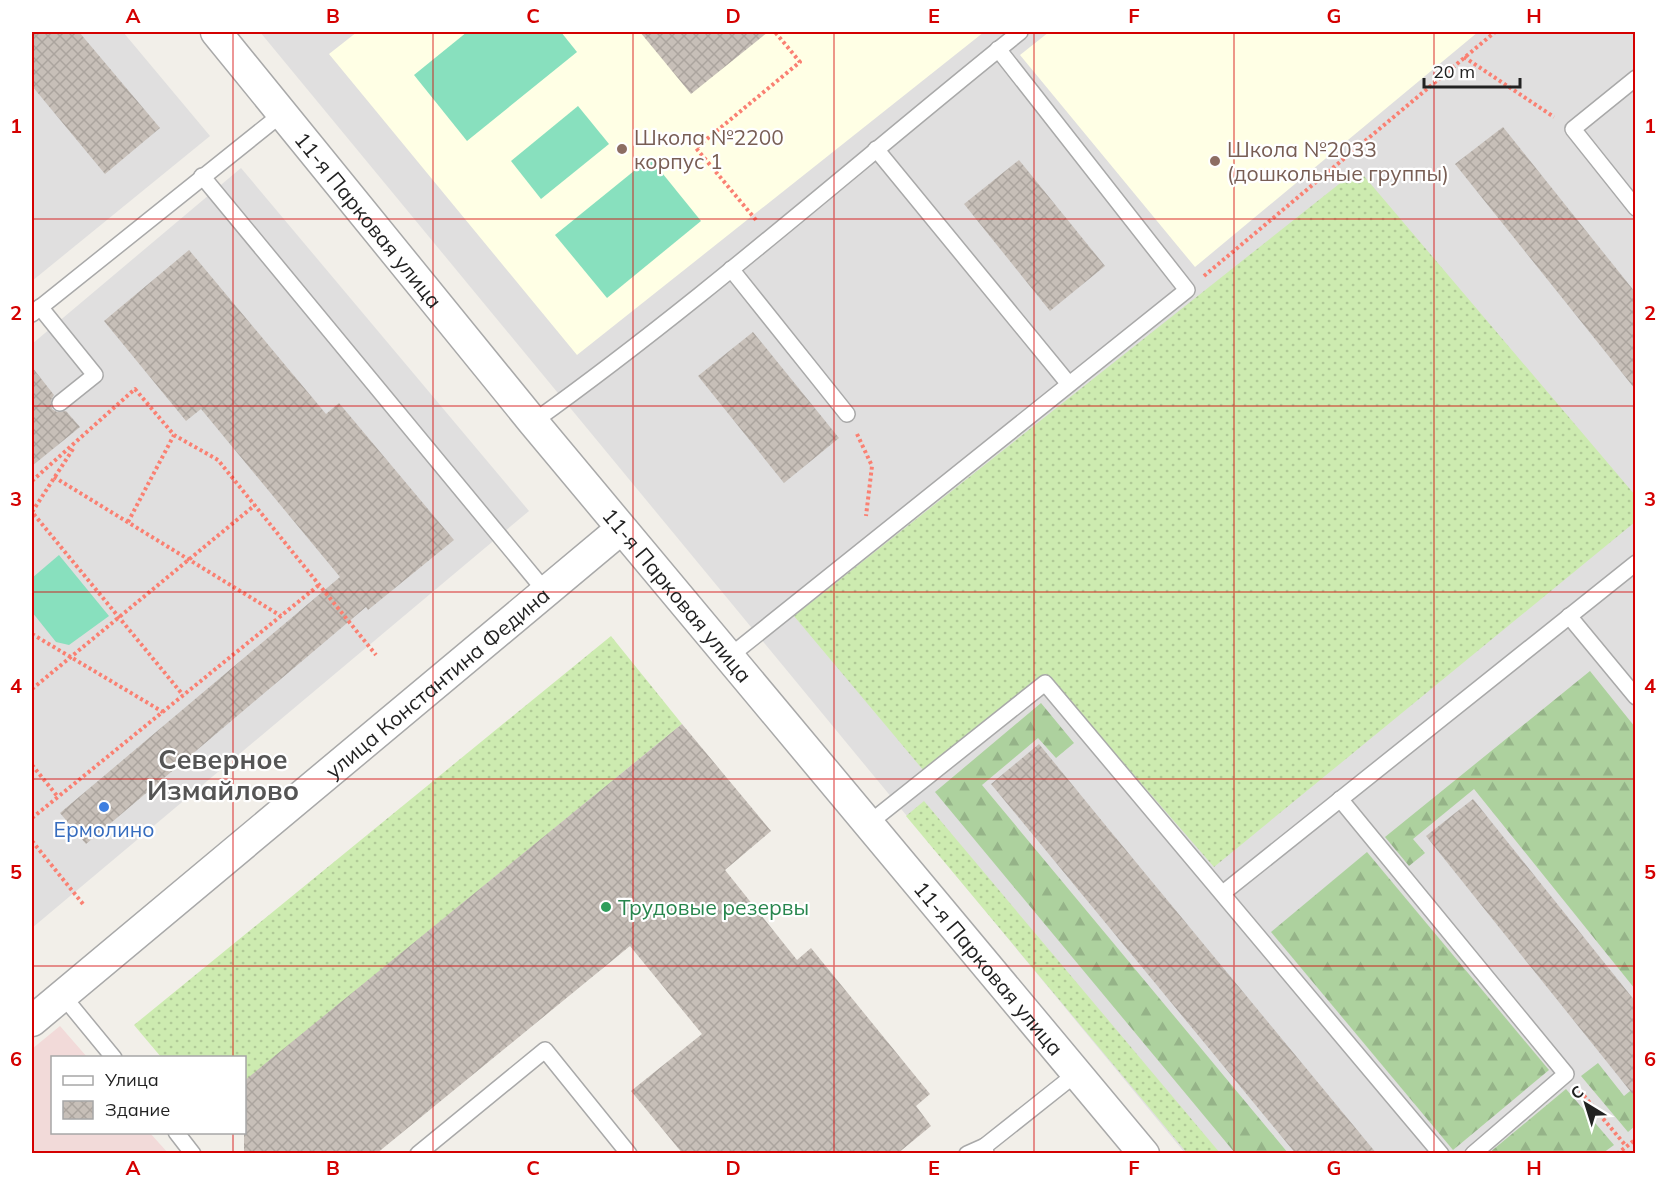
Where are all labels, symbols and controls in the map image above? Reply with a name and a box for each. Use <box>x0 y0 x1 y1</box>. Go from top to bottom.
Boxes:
text: A <box>126 3 141 28</box>
text: B <box>326 3 340 28</box>
text: C <box>526 3 540 28</box>
text: D <box>725 3 741 28</box>
text: E <box>928 3 940 28</box>
text: F <box>1128 3 1140 28</box>
text: G <box>1327 3 1341 28</box>
text: H <box>1526 3 1542 28</box>
scale bar <box>1424 51 1520 89</box>
text: 20 m <box>1433 60 1475 83</box>
text: 1 <box>10 113 22 138</box>
text: 1 <box>1644 113 1656 138</box>
place label: Школа №2200 корпус 1 <box>634 124 784 174</box>
street label: 11-я Парковая улица <box>289 127 448 313</box>
place label: Школа №2033 (дошкольные группы) <box>1227 136 1449 186</box>
marker: Школа №2200 корпус 1 <box>615 142 629 156</box>
marker: Школа №2033 (дошкольные группы) <box>1208 154 1222 168</box>
text: 2 <box>10 300 22 325</box>
text: 2 <box>1644 300 1656 325</box>
text: 3 <box>10 486 22 511</box>
text: 3 <box>1644 486 1656 511</box>
street label: 11-я Парковая улица <box>597 503 758 688</box>
street label: улица Константина Федина <box>320 581 555 784</box>
text: 4 <box>10 673 22 698</box>
text: 4 <box>1644 673 1656 698</box>
district label: Северное Измайлово <box>147 742 299 807</box>
marker: Ермолино <box>97 800 111 814</box>
place label: Ермолино <box>54 816 154 842</box>
text: 5 <box>10 859 22 884</box>
text: 5 <box>1644 859 1656 884</box>
street label: 11-я Парковая улица <box>909 876 1069 1061</box>
place label: Трудовые резервы <box>618 894 809 920</box>
marker: Трудовые резервы <box>599 900 613 914</box>
text: 6 <box>10 1046 22 1071</box>
text: 6 <box>1644 1046 1656 1071</box>
legend <box>51 1056 246 1134</box>
text: Улица <box>104 1068 159 1091</box>
north arrow <box>1556 1074 1616 1134</box>
text: С <box>1566 1081 1587 1103</box>
text: Здание <box>105 1098 170 1121</box>
text: A <box>126 1155 141 1180</box>
text: B <box>326 1155 340 1180</box>
text: C <box>526 1155 540 1180</box>
text: D <box>725 1155 741 1180</box>
text: E <box>928 1155 940 1180</box>
text: F <box>1128 1155 1140 1180</box>
text: G <box>1327 1155 1341 1180</box>
text: H <box>1526 1155 1542 1180</box>

